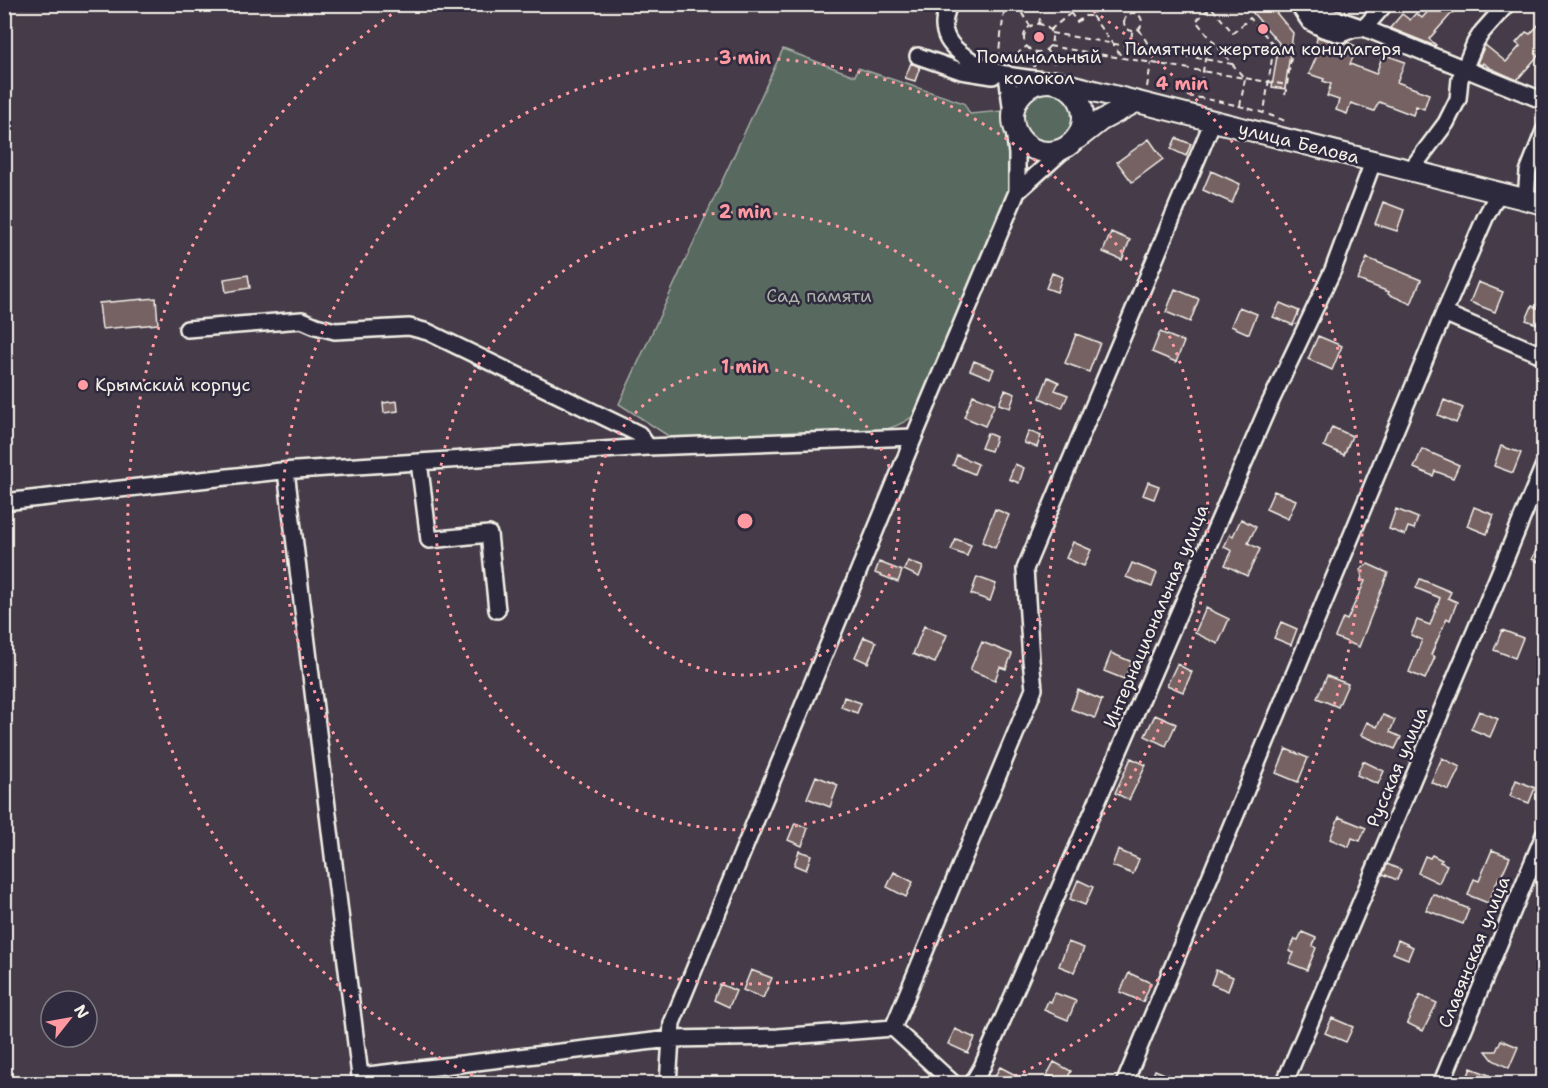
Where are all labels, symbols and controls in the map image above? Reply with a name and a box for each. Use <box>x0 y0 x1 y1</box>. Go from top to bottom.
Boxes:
marker: Памятник жертвам концлагеря <box>1256 22 1270 36</box>
marker: Поминальный колокол <box>1032 30 1046 44</box>
place label: Памятник жертвам концлагеря <box>1125 37 1401 61</box>
place label: Поминальный колокол <box>977 45 1102 90</box>
text: 3 min <box>719 46 771 70</box>
text: 4 min <box>1156 72 1208 96</box>
street label: улица Белова <box>1236 116 1362 170</box>
text: 2 min <box>719 200 771 224</box>
park label: Сад памяти <box>766 284 872 308</box>
text: 1 min <box>721 355 769 379</box>
place label: Крымский корпус <box>95 373 251 397</box>
marker: Крымский корпус <box>76 378 90 392</box>
street label: Интернациональная улица <box>1098 501 1214 731</box>
centre of rings <box>735 511 755 531</box>
street label: Русская улица <box>1361 703 1433 831</box>
street label: Славянская улица <box>1433 873 1515 1031</box>
north arrow <box>39 989 99 1049</box>
text: N <box>69 1001 94 1022</box>

